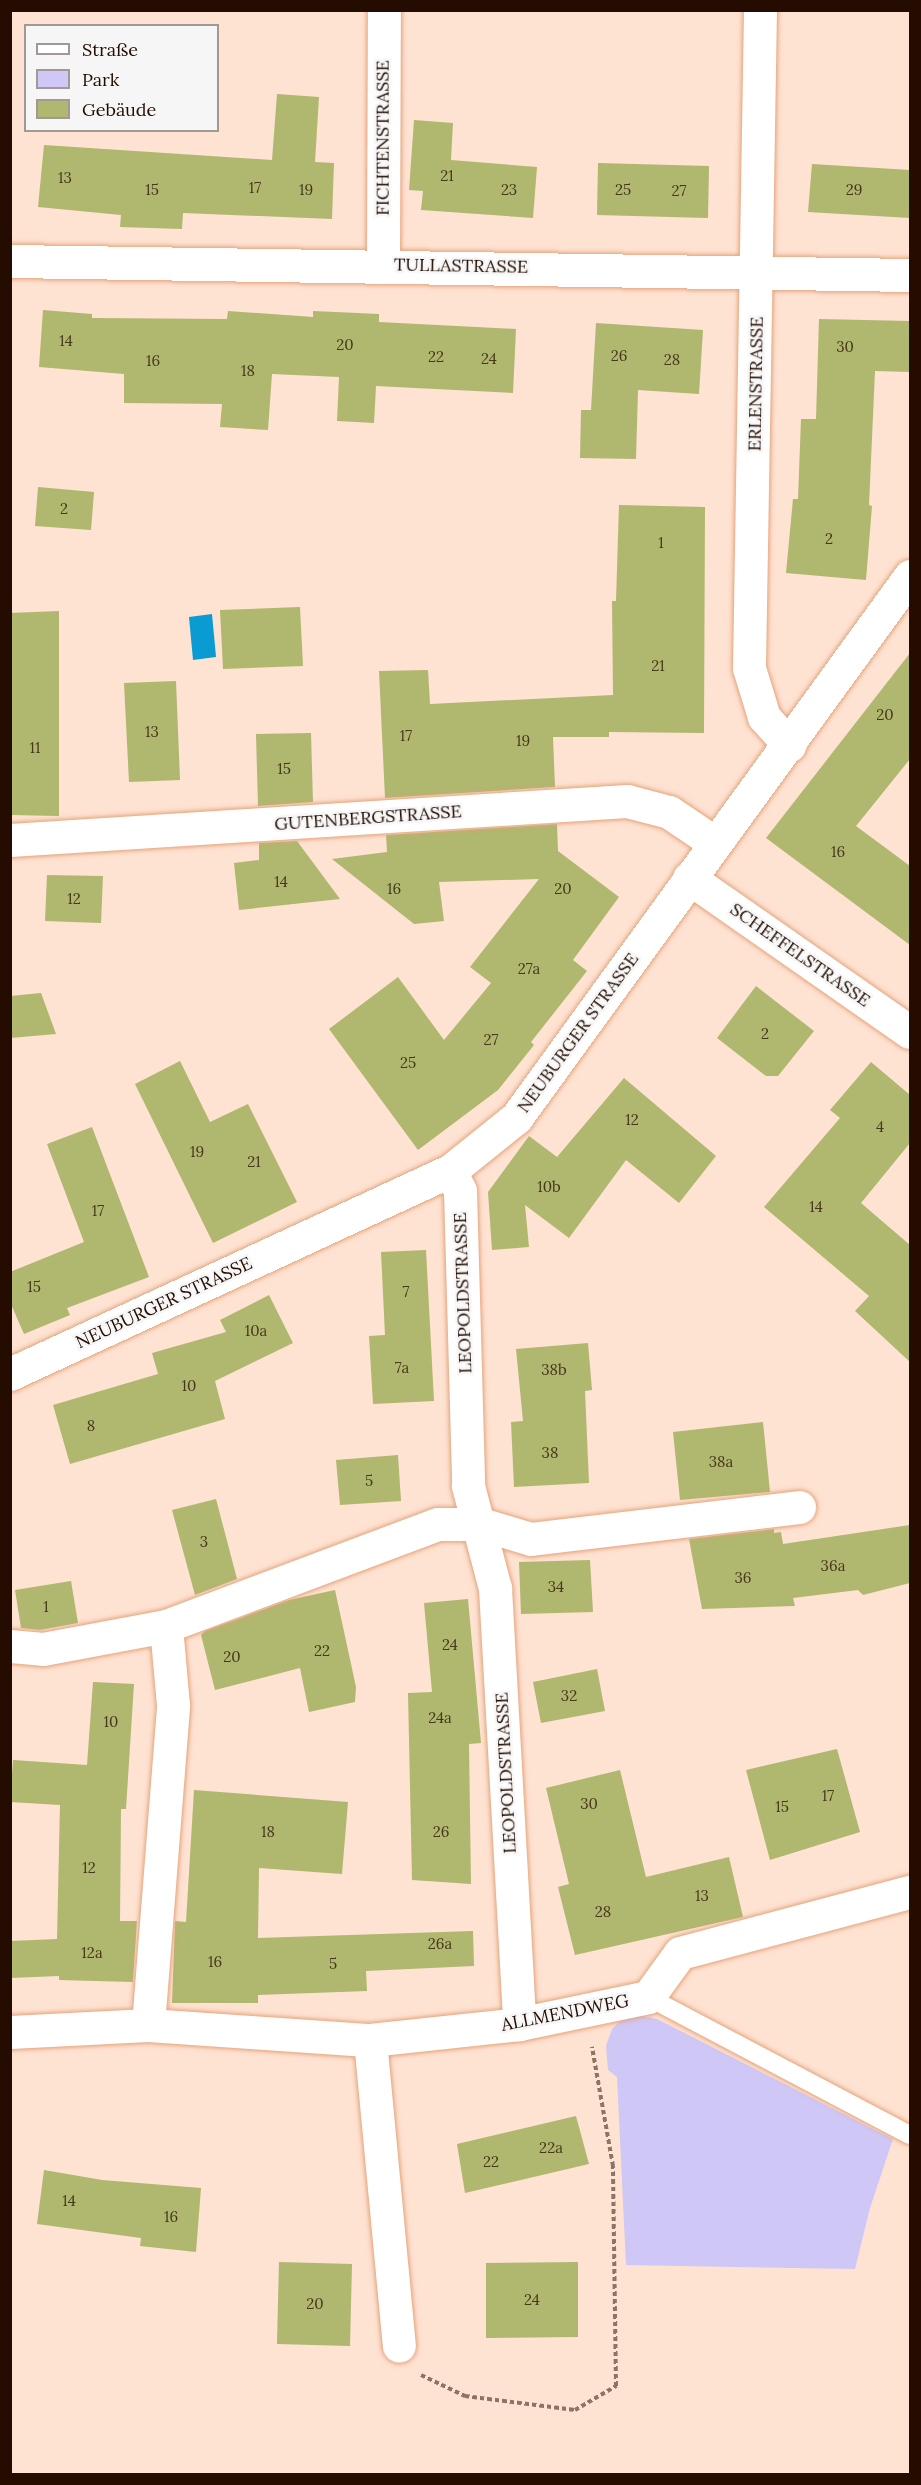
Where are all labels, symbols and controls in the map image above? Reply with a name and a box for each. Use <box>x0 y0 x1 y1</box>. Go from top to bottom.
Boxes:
legend <box>24 24 219 132</box>
text: Straße <box>82 38 138 61</box>
street label: FICHTENSTRASSE <box>372 60 394 216</box>
text: Park <box>82 68 119 91</box>
text: Gebäude <box>82 98 156 121</box>
house number: 21 <box>440 167 454 185</box>
house number: 13 <box>58 169 72 187</box>
house number: 17 <box>249 179 261 197</box>
house number: 15 <box>145 181 159 199</box>
house number: 19 <box>299 181 313 199</box>
house number: 23 <box>501 181 517 199</box>
house number: 25 <box>615 181 631 199</box>
house number: 29 <box>846 181 862 199</box>
house number: 27 <box>672 182 686 200</box>
street label: TULLASTRASSE <box>394 254 528 278</box>
street label: ERLENSTRASSE <box>744 317 768 451</box>
house number: 14 <box>59 332 73 350</box>
house number: 20 <box>336 336 354 354</box>
house number: 30 <box>836 338 854 356</box>
house number: 26 <box>611 347 627 365</box>
house number: 22 <box>428 348 444 366</box>
house number: 24 <box>481 350 497 368</box>
house number: 28 <box>664 351 680 369</box>
house number: 16 <box>146 352 160 370</box>
house number: 18 <box>241 362 255 380</box>
house number: 2 <box>60 500 68 518</box>
house number: 2 <box>825 530 833 548</box>
house number: 1 <box>658 534 664 552</box>
house number: 21 <box>651 657 665 675</box>
house number: 20 <box>876 706 894 724</box>
house number: 13 <box>145 723 159 741</box>
house number: 17 <box>400 727 412 745</box>
house number: 19 <box>516 732 530 750</box>
house number: 11 <box>30 739 40 757</box>
house number: 15 <box>277 760 291 778</box>
street label: GUTENBERGSTRASSE <box>274 801 462 835</box>
house number: 16 <box>831 843 845 861</box>
house number: 14 <box>274 873 288 891</box>
house number: 16 <box>387 880 401 898</box>
house number: 20 <box>554 880 572 898</box>
house number: 12 <box>67 890 81 908</box>
street label: SCHEFFELSTRASSE <box>726 899 874 1011</box>
street label: NEUBURGER STRASSE <box>513 949 643 1117</box>
house number: 27a <box>518 960 540 978</box>
house number: 2 <box>761 1025 769 1043</box>
house number: 27 <box>484 1031 498 1049</box>
house number: 25 <box>400 1054 416 1072</box>
house number: 12 <box>625 1111 639 1129</box>
house number: 4 <box>876 1118 884 1136</box>
house number: 19 <box>190 1143 204 1161</box>
house number: 21 <box>247 1153 261 1171</box>
house number: 10b <box>537 1178 561 1196</box>
house number: 14 <box>809 1198 823 1216</box>
house number: 17 <box>92 1202 104 1220</box>
street label: LEOPOLDSTRASSE <box>449 1212 477 1374</box>
street label: NEUBURGER STRASSE <box>72 1253 256 1353</box>
house number: 15 <box>27 1278 41 1296</box>
house number: 7 <box>403 1283 409 1301</box>
house number: 10a <box>245 1322 267 1340</box>
house number: 7a <box>395 1359 409 1377</box>
house number: 38b <box>541 1361 567 1379</box>
house number: 10 <box>182 1377 196 1395</box>
house number: 8 <box>87 1417 95 1435</box>
house number: 38 <box>542 1444 558 1462</box>
house number: 38a <box>709 1453 733 1471</box>
house number: 5 <box>365 1472 373 1490</box>
house number: 3 <box>200 1533 208 1551</box>
house number: 36a <box>821 1557 845 1575</box>
house number: 36 <box>734 1569 752 1587</box>
house number: 34 <box>548 1578 564 1596</box>
house number: 1 <box>43 1598 49 1616</box>
house number: 24 <box>442 1636 458 1654</box>
house number: 22 <box>314 1642 330 1660</box>
house number: 20 <box>223 1648 241 1666</box>
house number: 32 <box>561 1687 577 1705</box>
street label: LEOPOLDSTRASSE <box>491 1692 521 1854</box>
house number: 24a <box>428 1709 452 1727</box>
house number: 10 <box>104 1713 118 1731</box>
house number: 17 <box>822 1787 834 1805</box>
house number: 30 <box>580 1795 598 1813</box>
house number: 15 <box>775 1798 789 1816</box>
house number: 18 <box>261 1823 275 1841</box>
house number: 26 <box>433 1823 449 1841</box>
house number: 12 <box>82 1859 96 1877</box>
house number: 13 <box>695 1887 709 1905</box>
house number: 28 <box>595 1903 611 1921</box>
house number: 26a <box>428 1935 452 1953</box>
house number: 12a <box>81 1944 103 1962</box>
house number: 16 <box>208 1953 222 1971</box>
house number: 5 <box>329 1955 337 1973</box>
street label: ALLMENDWEG <box>499 1990 631 2036</box>
house number: 22a <box>539 2139 563 2157</box>
house number: 22 <box>483 2153 499 2171</box>
house number: 14 <box>62 2192 76 2210</box>
house number: 16 <box>164 2208 178 2226</box>
house number: 24 <box>524 2291 540 2309</box>
house number: 20 <box>306 2295 324 2313</box>

